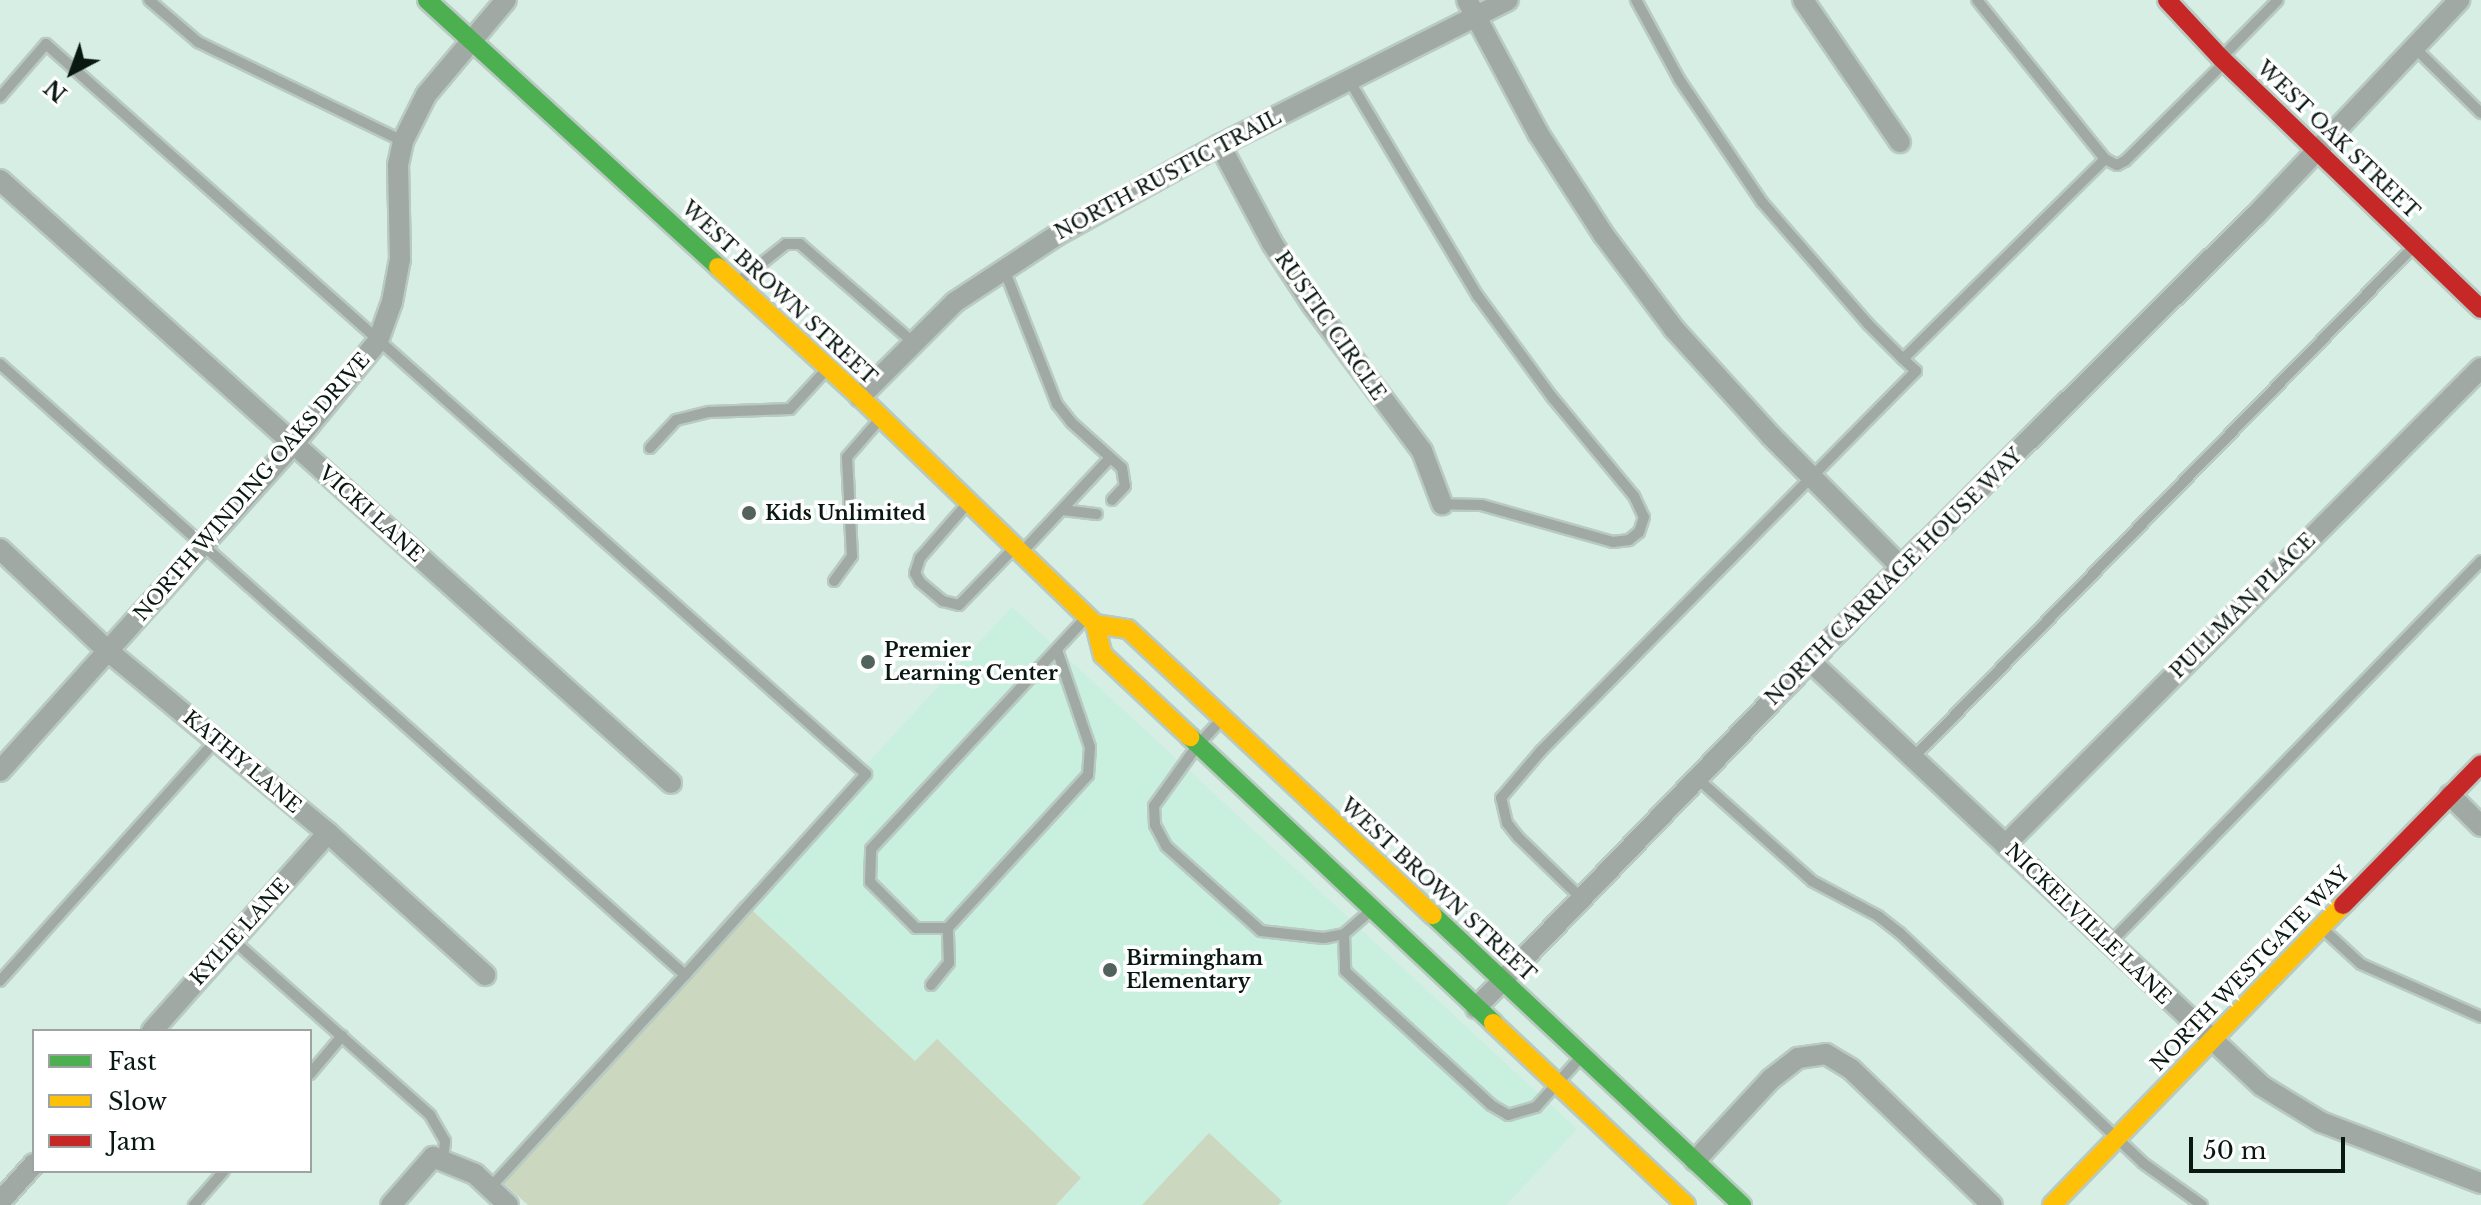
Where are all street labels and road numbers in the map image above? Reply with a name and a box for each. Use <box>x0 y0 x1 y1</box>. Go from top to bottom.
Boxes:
street label: WEST OAK STREET <box>2251 56 2425 224</box>
street label: NORTH RUSTIC TRAIL <box>1051 105 1285 245</box>
street label: WEST BROWN STREET <box>676 196 882 390</box>
street label: RUSTIC CIRCLE <box>1270 247 1390 405</box>
street label: NORTH WINDING OAKS DRIVE <box>129 348 375 626</box>
street label: NORTH CARRIAGE HOUSE WAY <box>1760 443 2028 711</box>
street label: VICKI LANE <box>314 461 428 567</box>
street label: PULLMAN PLACE <box>2166 529 2320 683</box>
street label: KATHY LANE <box>178 706 306 818</box>
street label: WEST BROWN STREET <box>1335 793 1541 987</box>
street label: NICKELVILLE LANE <box>2000 839 2176 1009</box>
street label: NORTH WESTGATE WAY <box>2145 861 2355 1077</box>
street label: KYLIE LANE <box>186 873 294 991</box>

